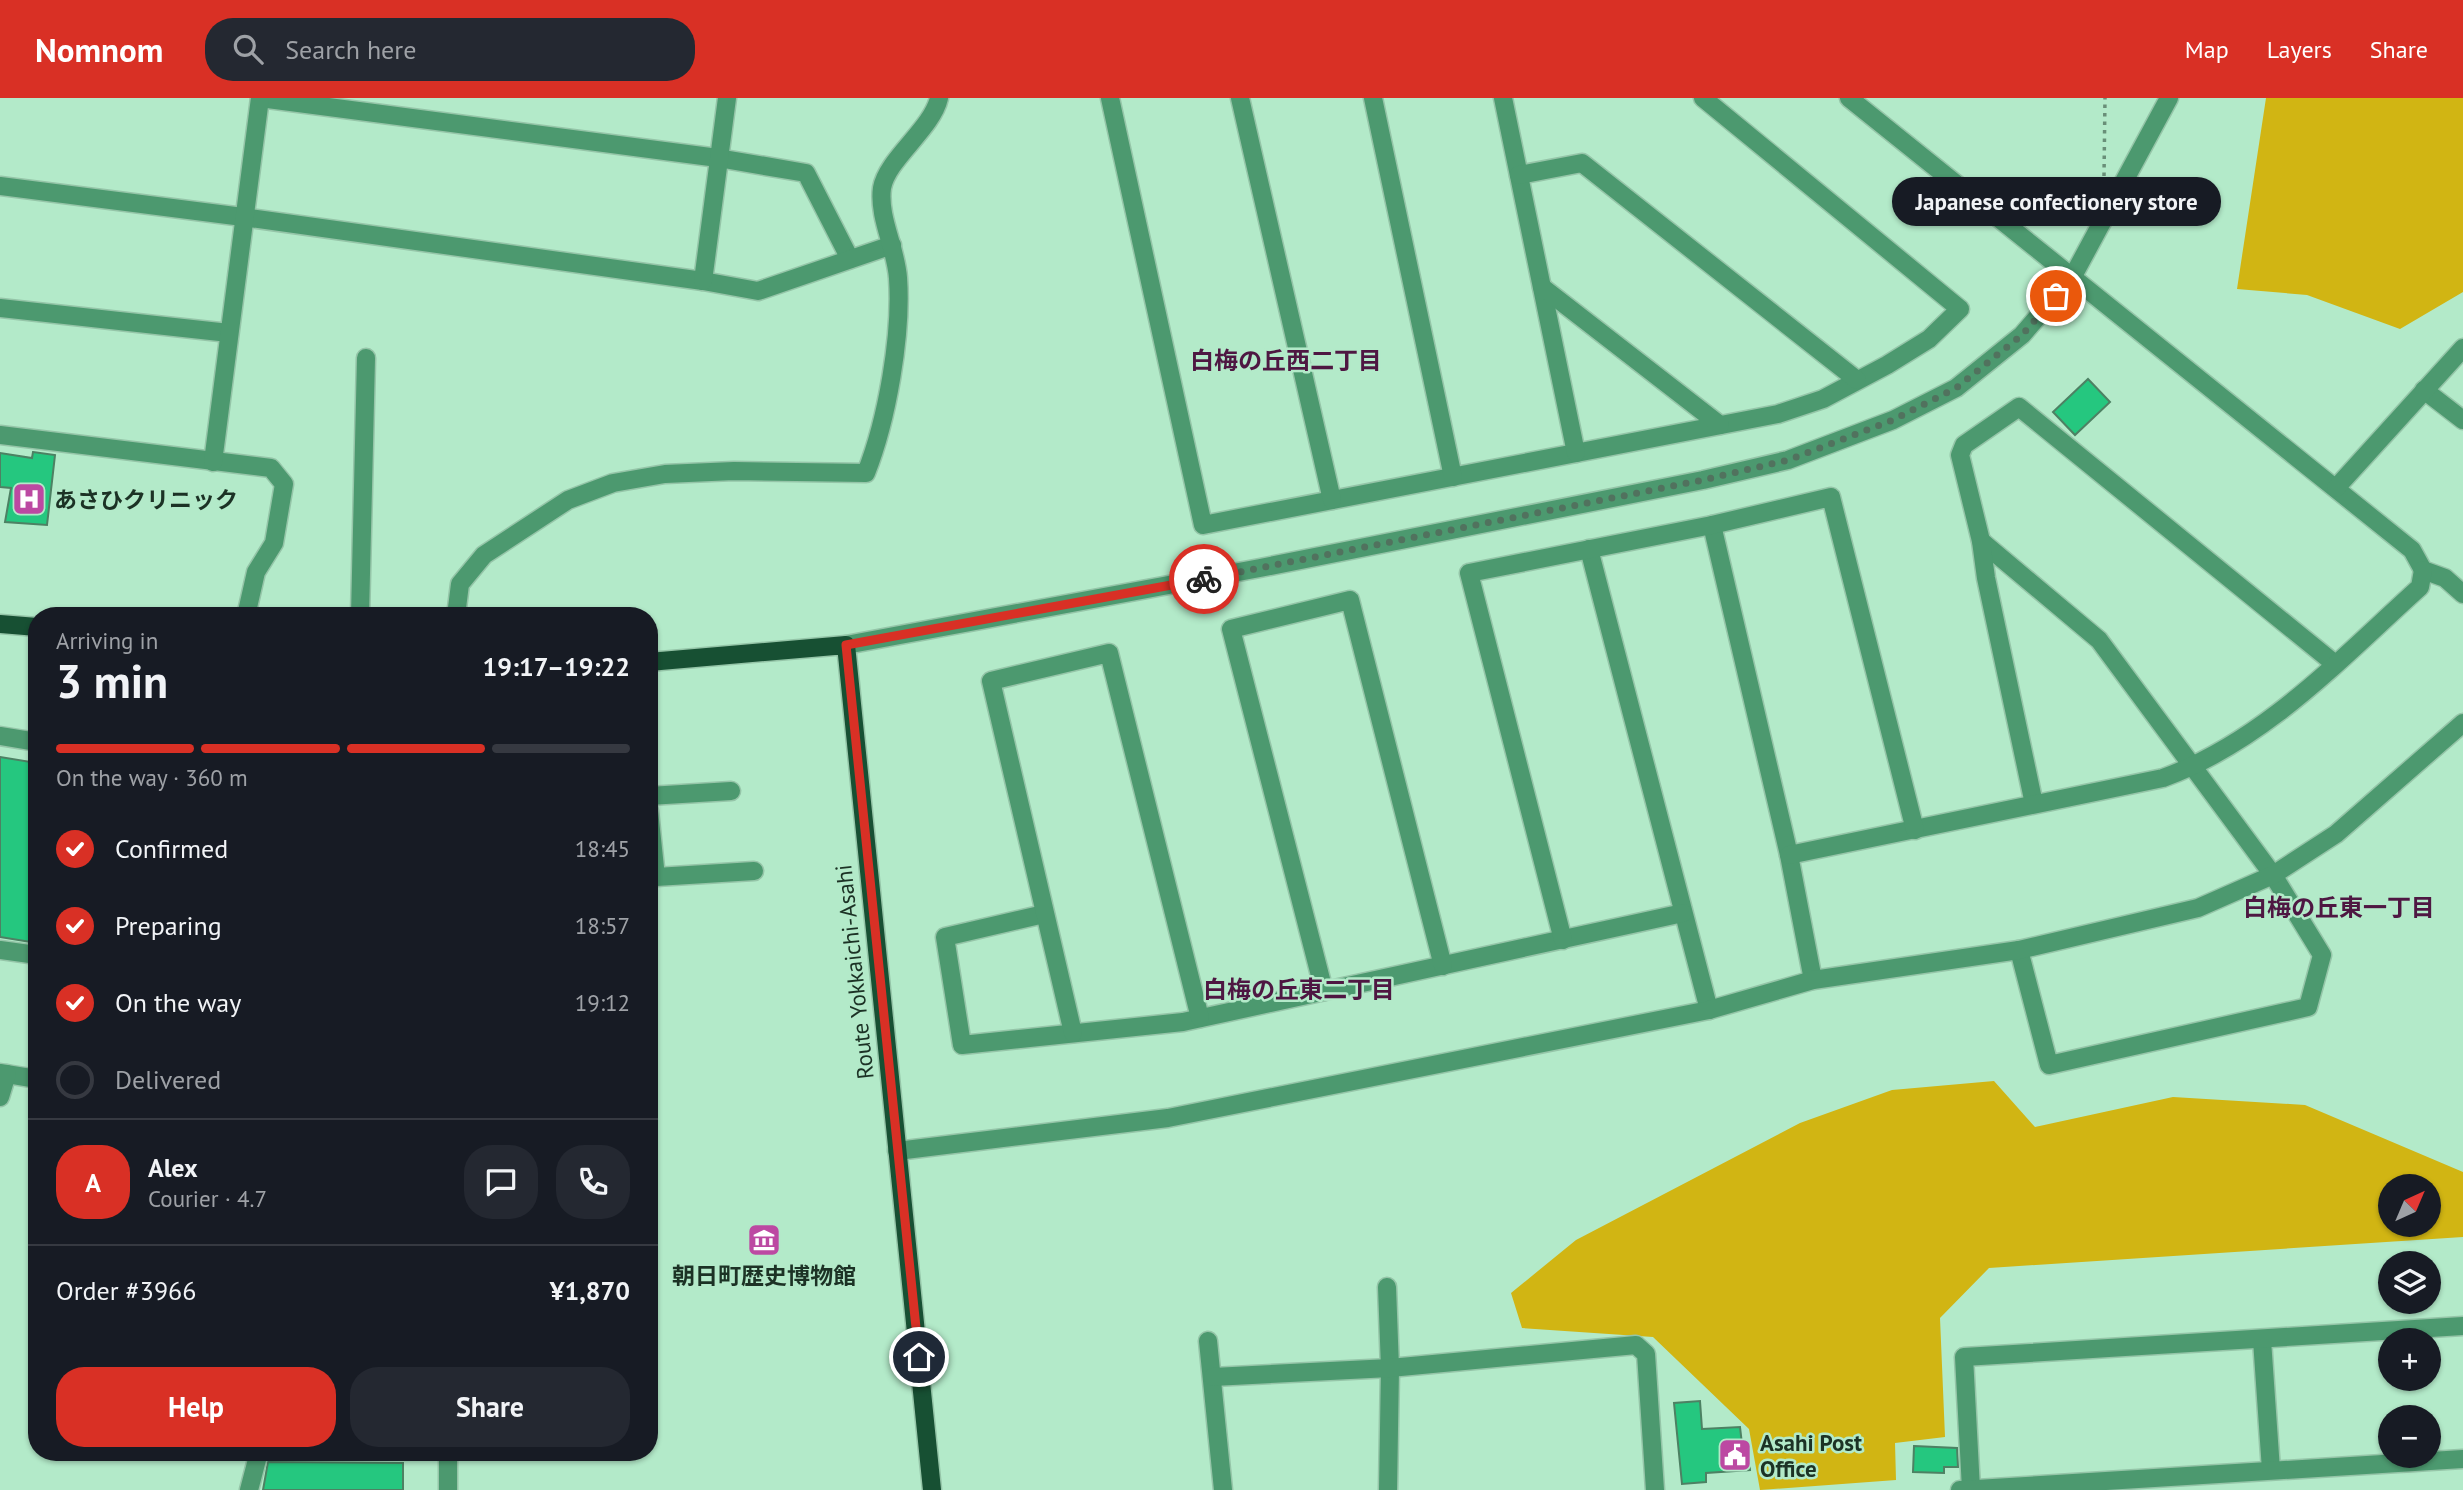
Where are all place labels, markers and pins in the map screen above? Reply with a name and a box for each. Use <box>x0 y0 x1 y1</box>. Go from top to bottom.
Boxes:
callout: Japanese confectionery store <box>1892 177 2220 226</box>
pin <box>2026 266 2086 326</box>
hospital icon: あさひクリニック <box>10 480 48 518</box>
place label: あさひクリニック <box>54 485 238 514</box>
museum icon: 朝日町歴史博物館 <box>745 1221 783 1259</box>
place label: 朝日町歴史博物館 <box>672 1261 856 1290</box>
pin <box>889 1327 949 1387</box>
place label: Asahi Post Office <box>1760 1428 1862 1483</box>
public building icon: Asahi Post Office <box>1716 1436 1754 1474</box>

